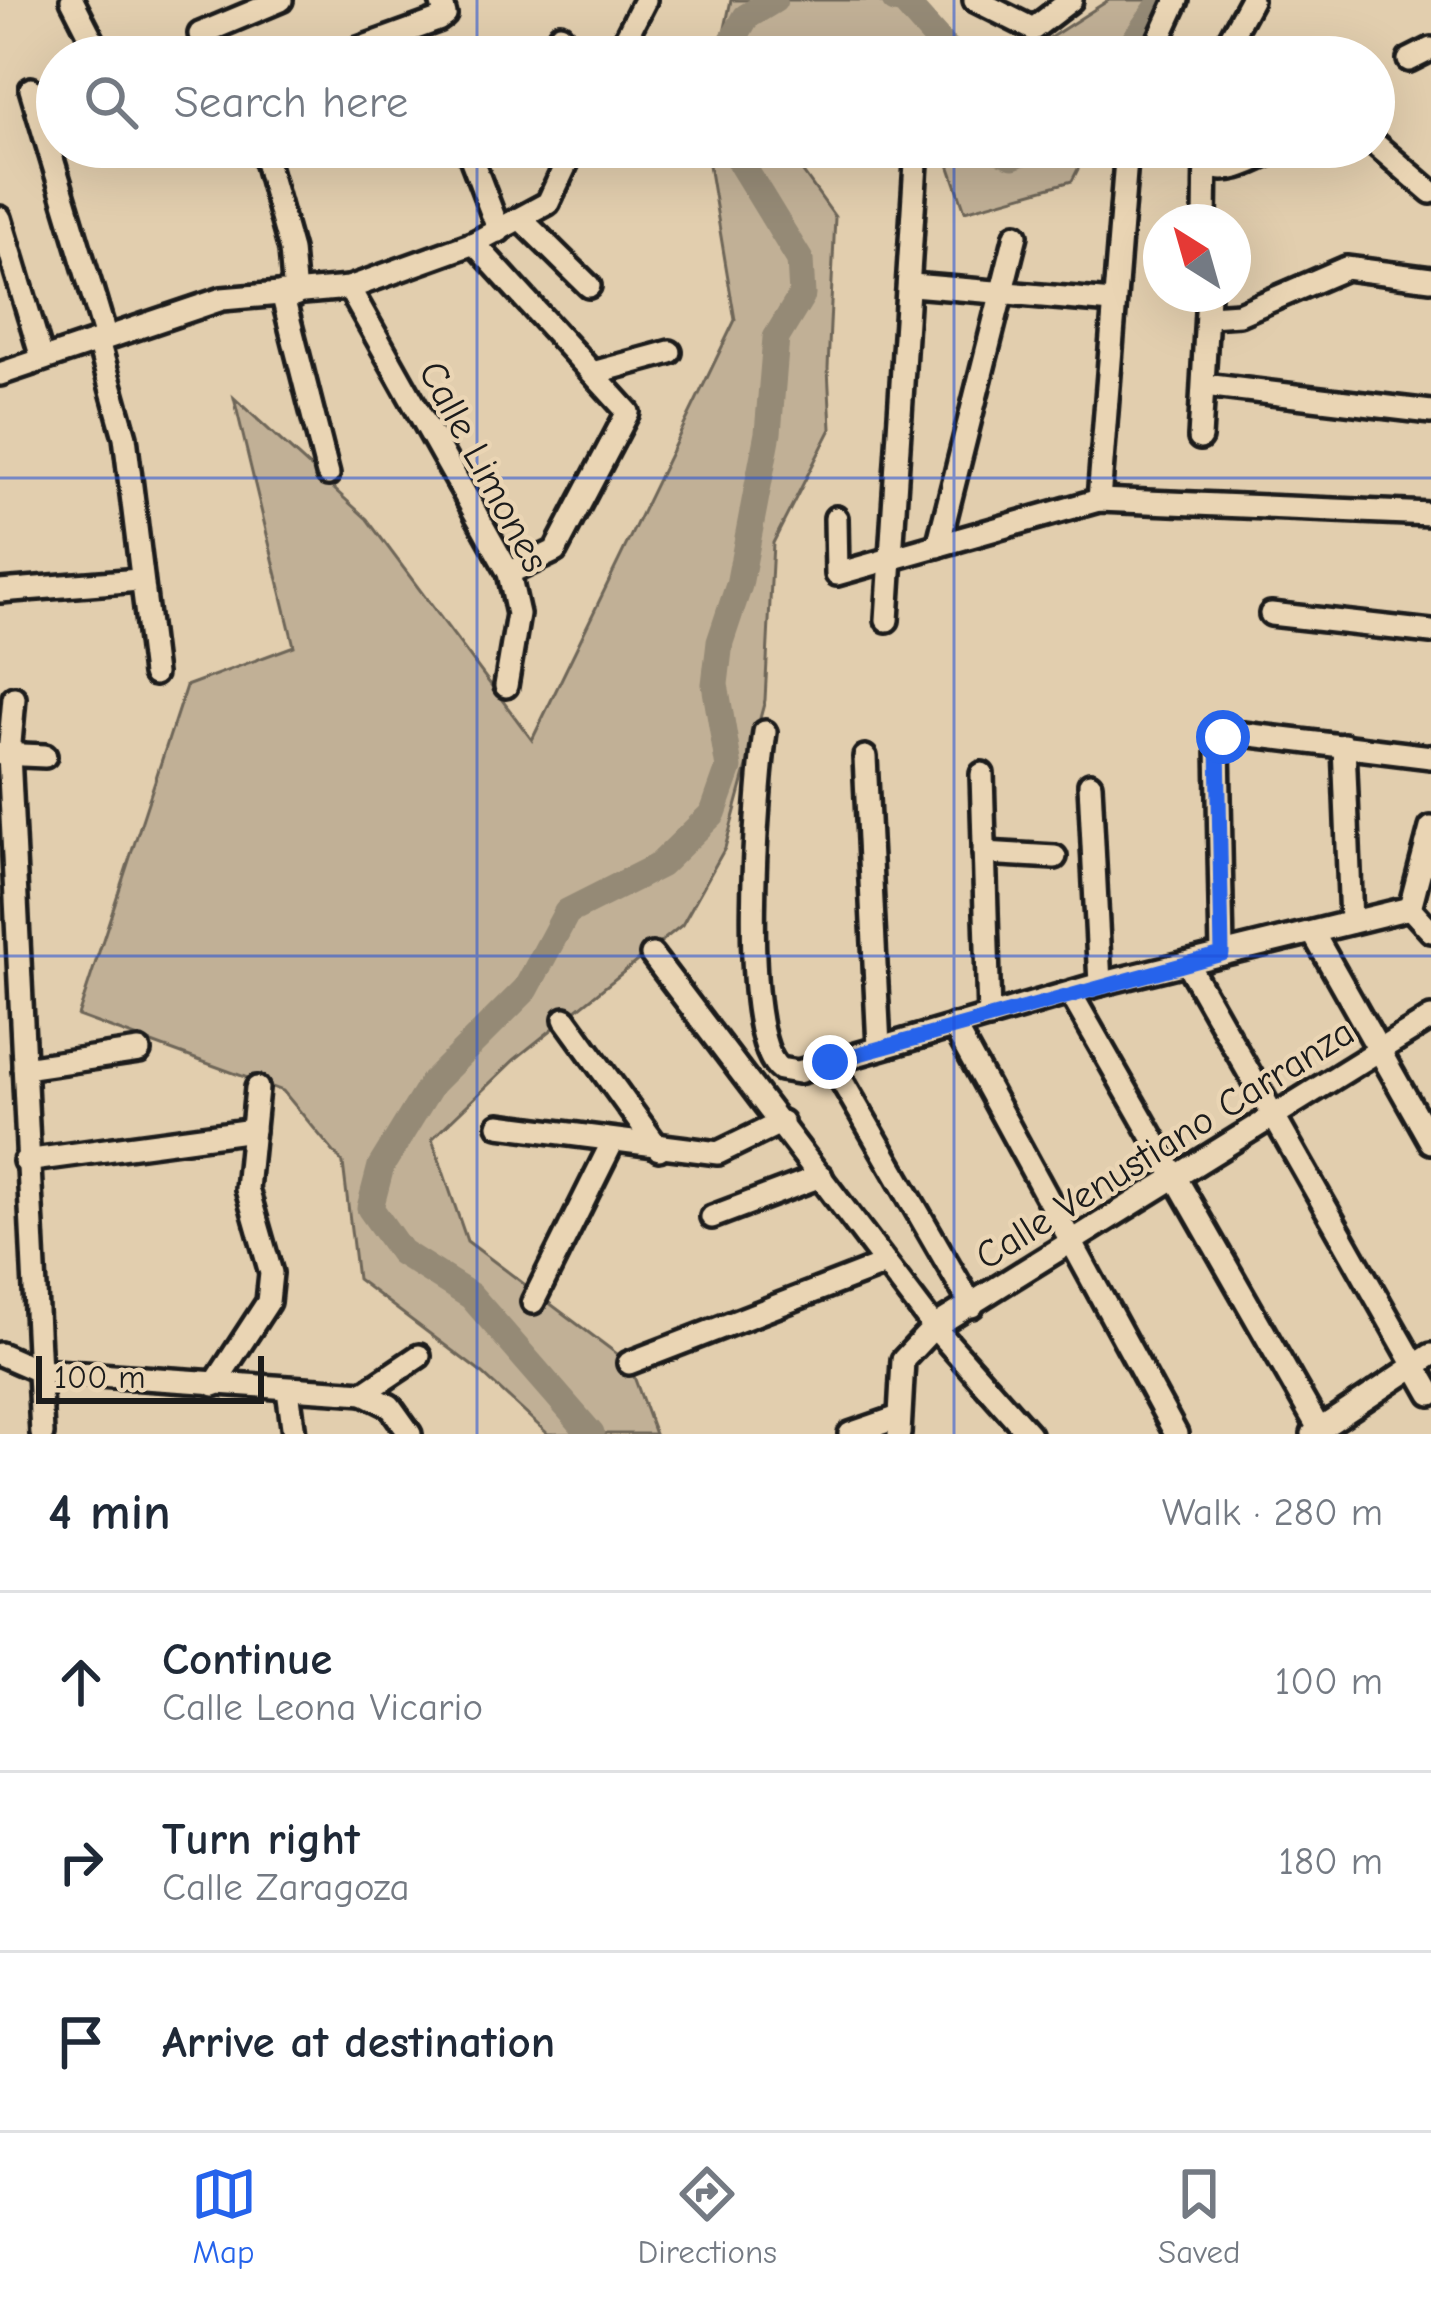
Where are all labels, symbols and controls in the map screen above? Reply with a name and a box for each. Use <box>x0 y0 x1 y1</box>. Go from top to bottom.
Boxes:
search box <box>36 36 1395 168</box>
icon: search <box>78 69 144 135</box>
text: Search here <box>174 76 408 128</box>
north arrow <box>1143 204 1251 312</box>
street label: Calle Limones <box>409 354 558 580</box>
route start <box>1196 710 1250 764</box>
street label: Calle Venustiano Carranza <box>968 1009 1362 1279</box>
route end <box>803 1035 857 1089</box>
scale bar <box>36 1350 264 1403</box>
text: 100 m <box>54 1358 146 1396</box>
text: 4 min <box>48 1483 171 1542</box>
text: Walk · 280 m <box>1162 1490 1383 1535</box>
text: Continue <box>162 1633 332 1685</box>
icon: ahead <box>48 1649 114 1715</box>
text: 100 m <box>1275 1659 1383 1704</box>
text: Calle Leona Vicario <box>162 1685 483 1730</box>
text: Turn right <box>162 1813 360 1865</box>
icon: right <box>48 1829 114 1895</box>
text: 180 m <box>1278 1839 1383 1884</box>
text: Calle Zaragoza <box>162 1865 410 1910</box>
icon: arrive <box>48 2009 114 2075</box>
text: Arrive at destination <box>162 2016 555 2068</box>
tab: Map <box>191 2161 257 2271</box>
tab: Directions <box>638 2161 777 2271</box>
tab: Saved <box>1158 2161 1240 2271</box>

